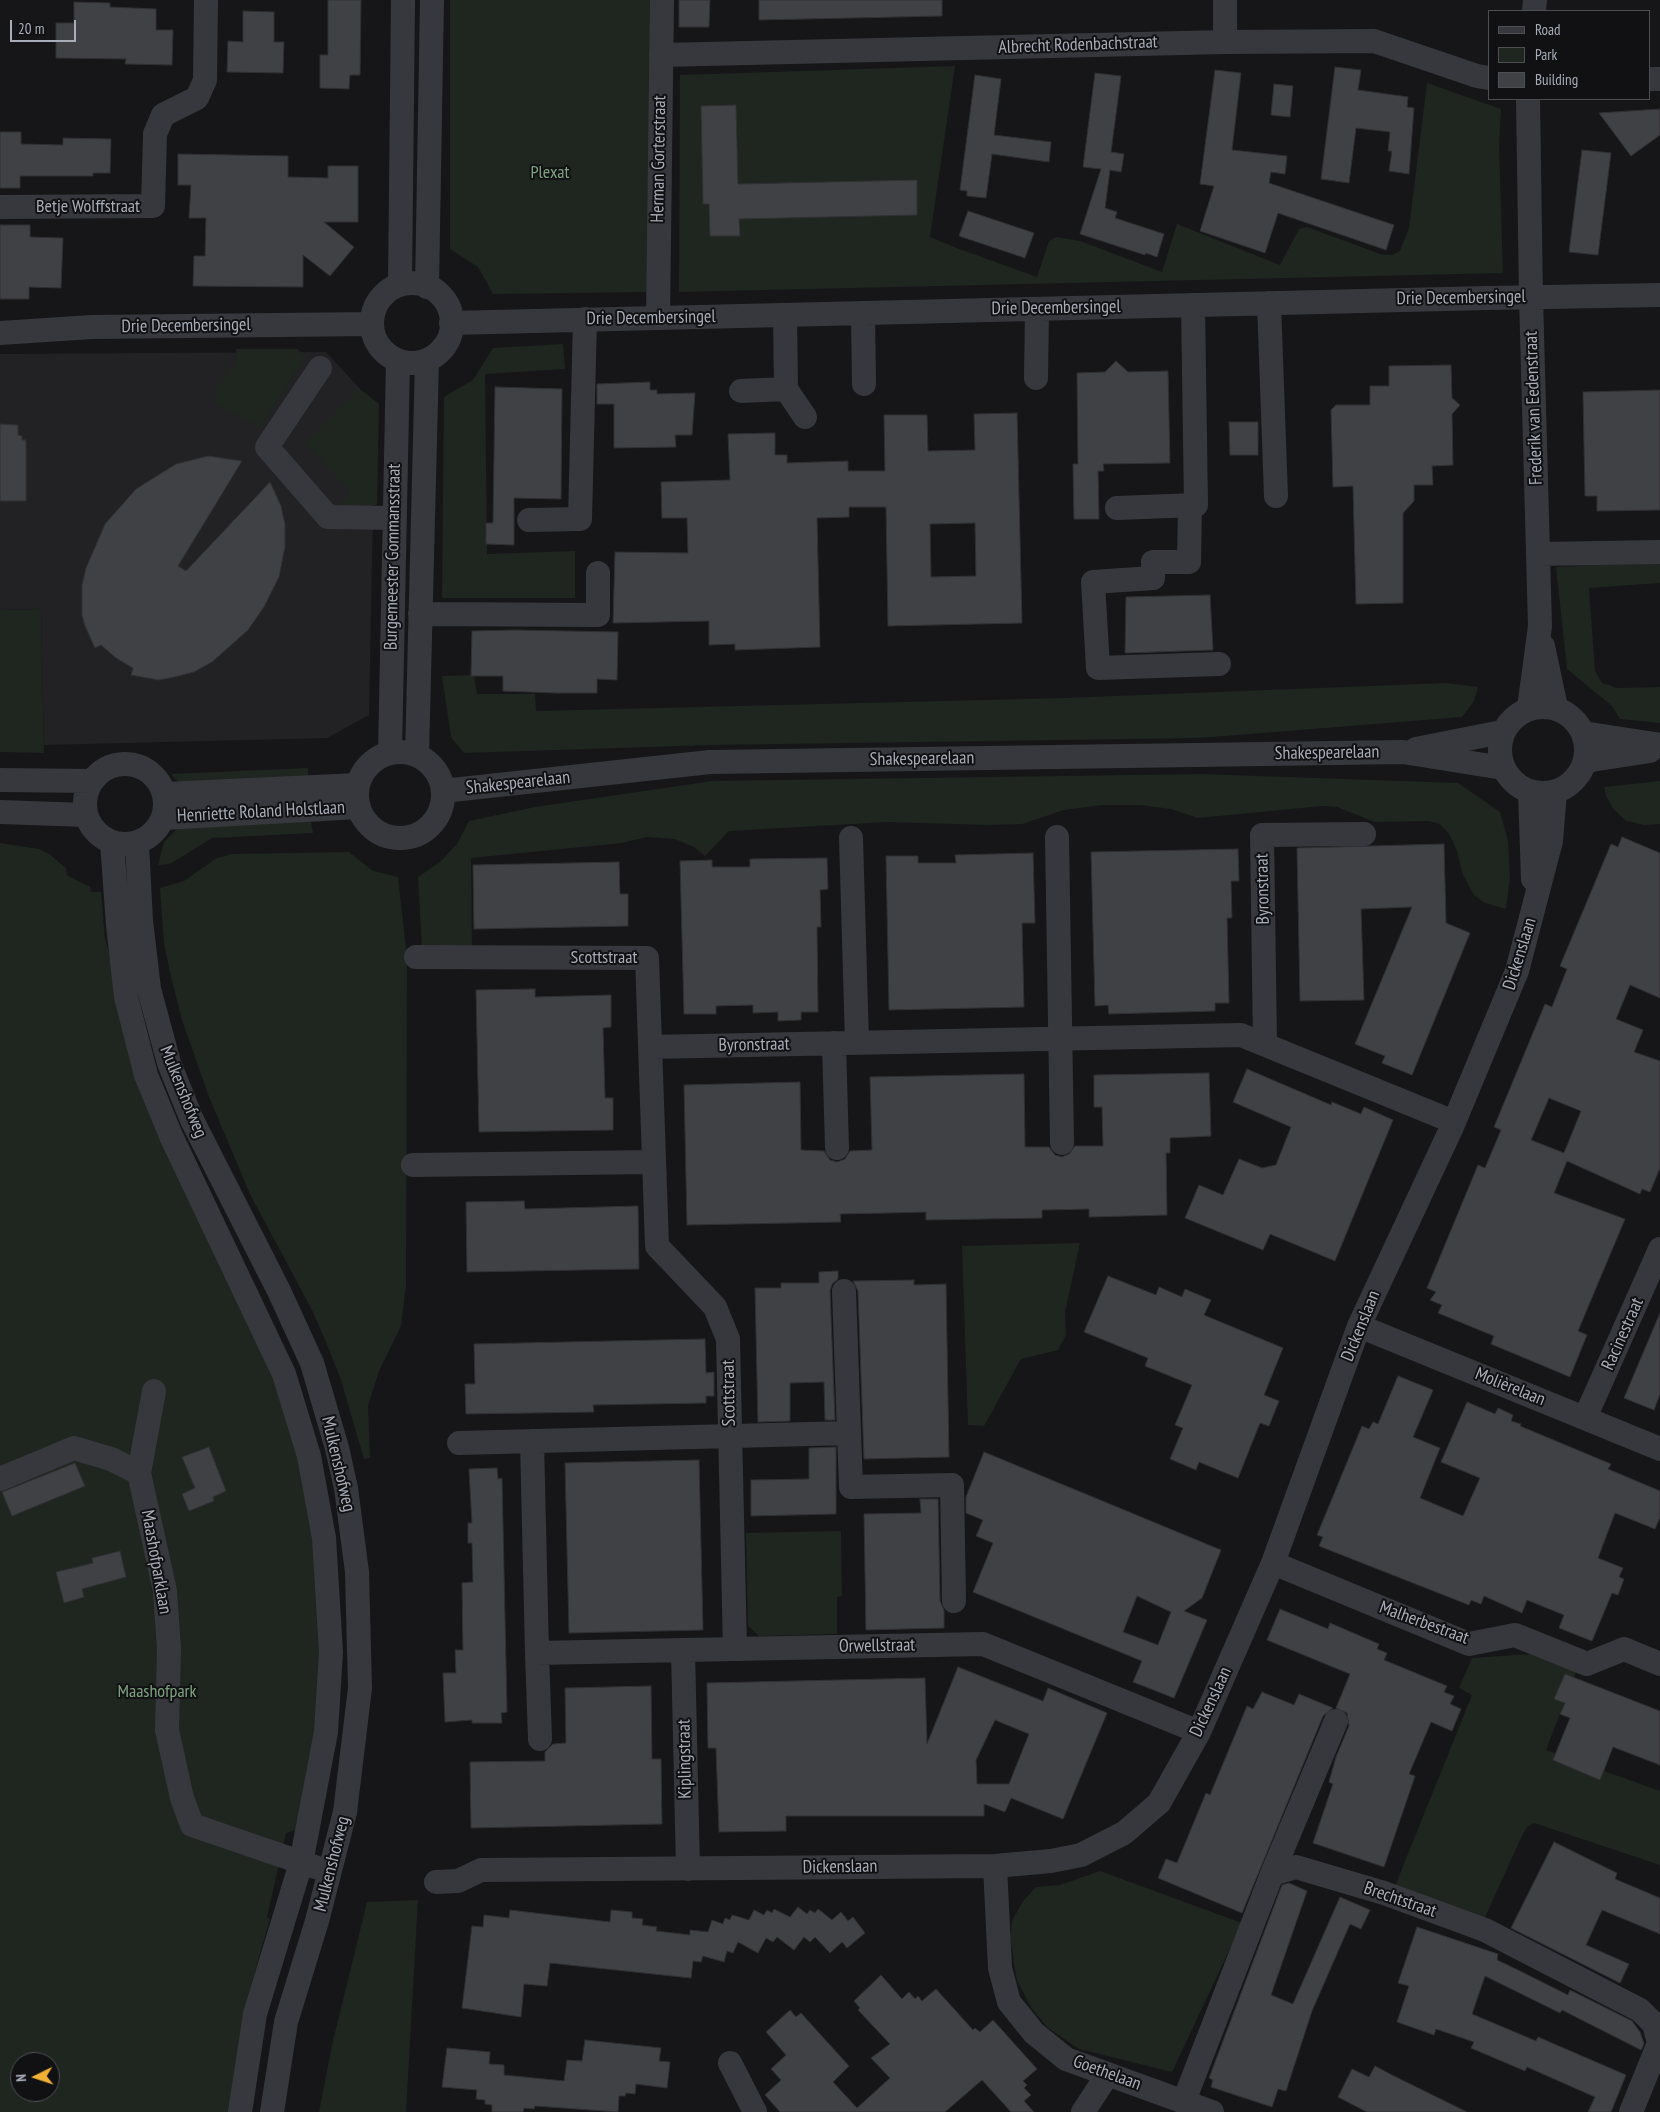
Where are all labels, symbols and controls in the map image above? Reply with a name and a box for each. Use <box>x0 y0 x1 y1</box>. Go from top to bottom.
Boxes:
scale bar <box>12 10 79 42</box>
legend <box>1488 10 1650 100</box>
text: 20 m <box>18 19 44 38</box>
text: Road <box>1535 20 1561 39</box>
street label: Albrecht Rodenbachstraat <box>998 31 1158 59</box>
text: Park <box>1535 45 1557 64</box>
text: Building <box>1535 70 1578 89</box>
street label: Herman Gorterstraat <box>647 95 671 223</box>
park label: Plexat <box>531 162 569 184</box>
street label: Betje Wolffstraat <box>36 196 140 218</box>
street label: Drie Decembersingel <box>1396 286 1526 310</box>
street label: Drie Decembersingel <box>991 296 1121 320</box>
street label: Drie Decembersingel <box>586 306 716 330</box>
street label: Drie Decembersingel <box>121 314 251 338</box>
street label: Frederik van Eedenstraat <box>1521 331 1547 485</box>
street label: Burgemeester Gommansstraat <box>381 464 405 650</box>
street label: Shakespearelaan <box>1275 741 1379 765</box>
street label: Shakespearelaan <box>870 747 974 771</box>
street label: Shakespearelaan <box>465 767 571 799</box>
street label: Henriette Roland Holstlaan <box>177 797 345 827</box>
street label: Byronstraat <box>1252 853 1274 925</box>
street label: Dickenslaan <box>1499 915 1541 993</box>
street label: Scottstraat <box>571 947 637 969</box>
street label: Byronstraat <box>718 1034 790 1056</box>
street label: Mulkenshofweg <box>155 1043 211 1141</box>
street label: Dickenslaan <box>1337 1287 1385 1365</box>
street label: Racinestraat <box>1598 1295 1648 1373</box>
street label: Scottstraat <box>718 1359 740 1427</box>
street label: Molièrelaan <box>1472 1363 1548 1411</box>
street label: Mulkenshofweg <box>317 1414 359 1514</box>
street label: Maashofparklaan <box>136 1508 176 1616</box>
street label: Malherbestraat <box>1376 1597 1472 1649</box>
street label: Orwellstraat <box>839 1635 915 1657</box>
street label: Dickenslaan <box>1185 1664 1237 1740</box>
park label: Maashofpark <box>117 1681 197 1703</box>
street label: Kiplingstraat <box>674 1719 696 1799</box>
street label: Mulkenshofweg <box>310 1814 354 1914</box>
street label: Dickenslaan <box>803 1856 877 1878</box>
street label: Brechtstraat <box>1361 1878 1439 1922</box>
street label: Goethelaan <box>1070 2051 1144 2095</box>
north arrow <box>10 2052 60 2102</box>
text: N <box>12 2074 30 2082</box>

